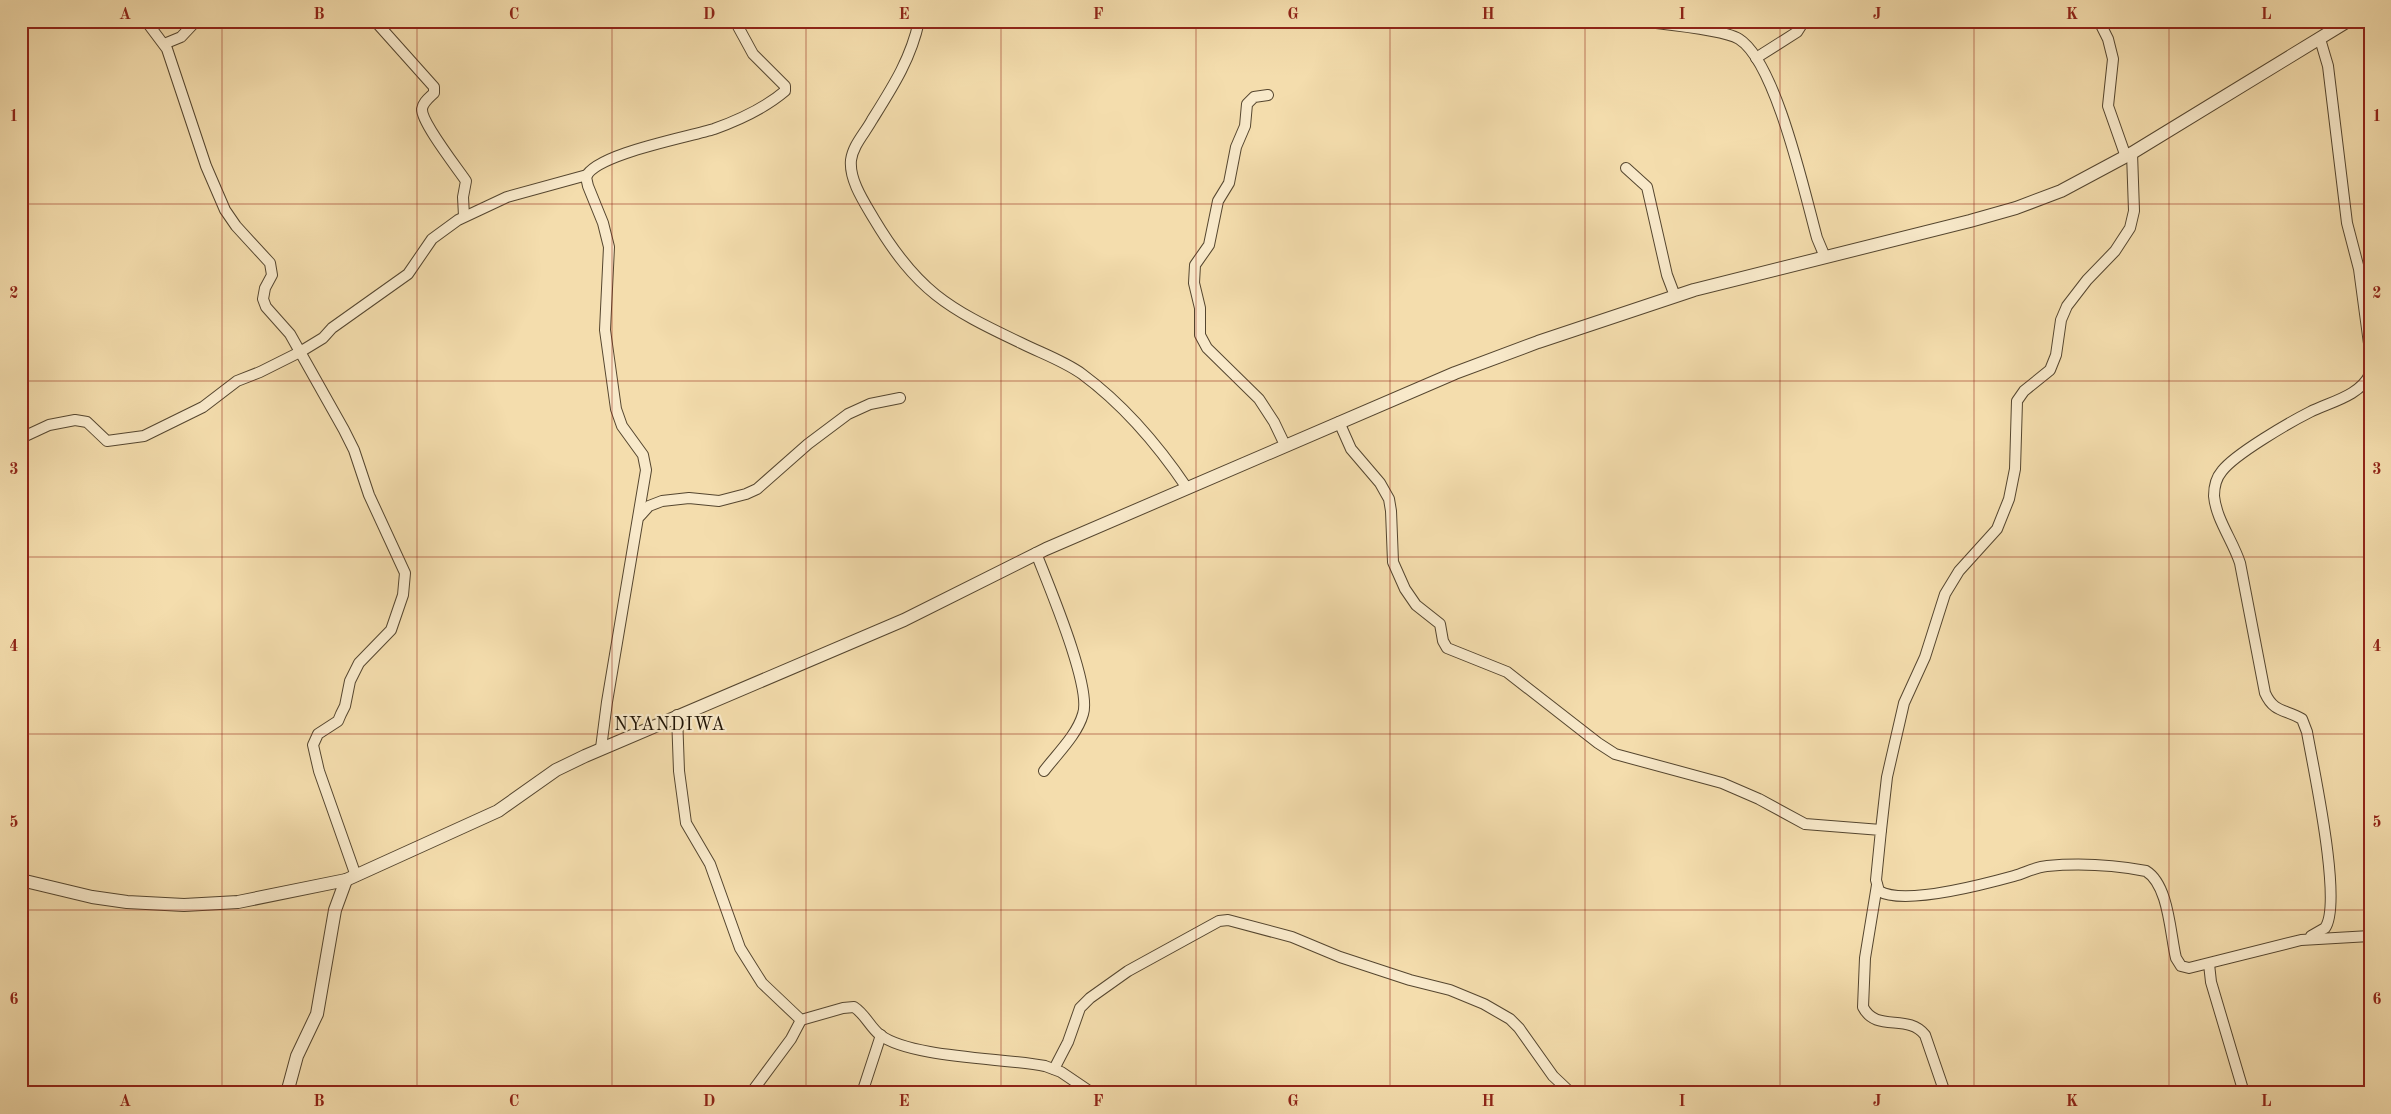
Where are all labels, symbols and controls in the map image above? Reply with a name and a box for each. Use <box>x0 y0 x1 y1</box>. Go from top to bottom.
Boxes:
text: A <box>119 7 131 23</box>
text: B <box>313 7 325 23</box>
text: C <box>509 7 519 23</box>
text: D <box>703 7 715 23</box>
text: E <box>898 7 910 23</box>
text: F <box>1093 7 1104 23</box>
text: G <box>1287 7 1299 23</box>
text: H <box>1481 7 1495 23</box>
text: I <box>1678 7 1686 23</box>
text: J <box>1873 7 1882 23</box>
text: K <box>2066 7 2078 23</box>
text: L <box>2261 7 2272 23</box>
text: 1 <box>9 109 19 125</box>
text: 1 <box>2372 109 2382 125</box>
text: 2 <box>9 286 19 302</box>
text: 2 <box>2372 286 2382 302</box>
text: 3 <box>9 462 19 478</box>
text: 3 <box>2372 462 2382 478</box>
text: 4 <box>9 639 19 655</box>
text: 4 <box>2372 639 2382 655</box>
district label: NYANDIWA <box>614 716 726 734</box>
text: 5 <box>9 815 19 831</box>
text: 5 <box>2372 815 2382 831</box>
text: 6 <box>9 992 19 1008</box>
text: 6 <box>2372 992 2382 1008</box>
text: A <box>119 1094 131 1110</box>
text: B <box>313 1094 325 1110</box>
text: C <box>509 1094 519 1110</box>
text: D <box>703 1094 715 1110</box>
text: E <box>898 1094 910 1110</box>
text: F <box>1093 1094 1104 1110</box>
text: G <box>1287 1094 1299 1110</box>
text: H <box>1481 1094 1495 1110</box>
text: I <box>1678 1094 1686 1110</box>
text: J <box>1873 1094 1882 1110</box>
text: K <box>2066 1094 2078 1110</box>
text: L <box>2261 1094 2272 1110</box>

